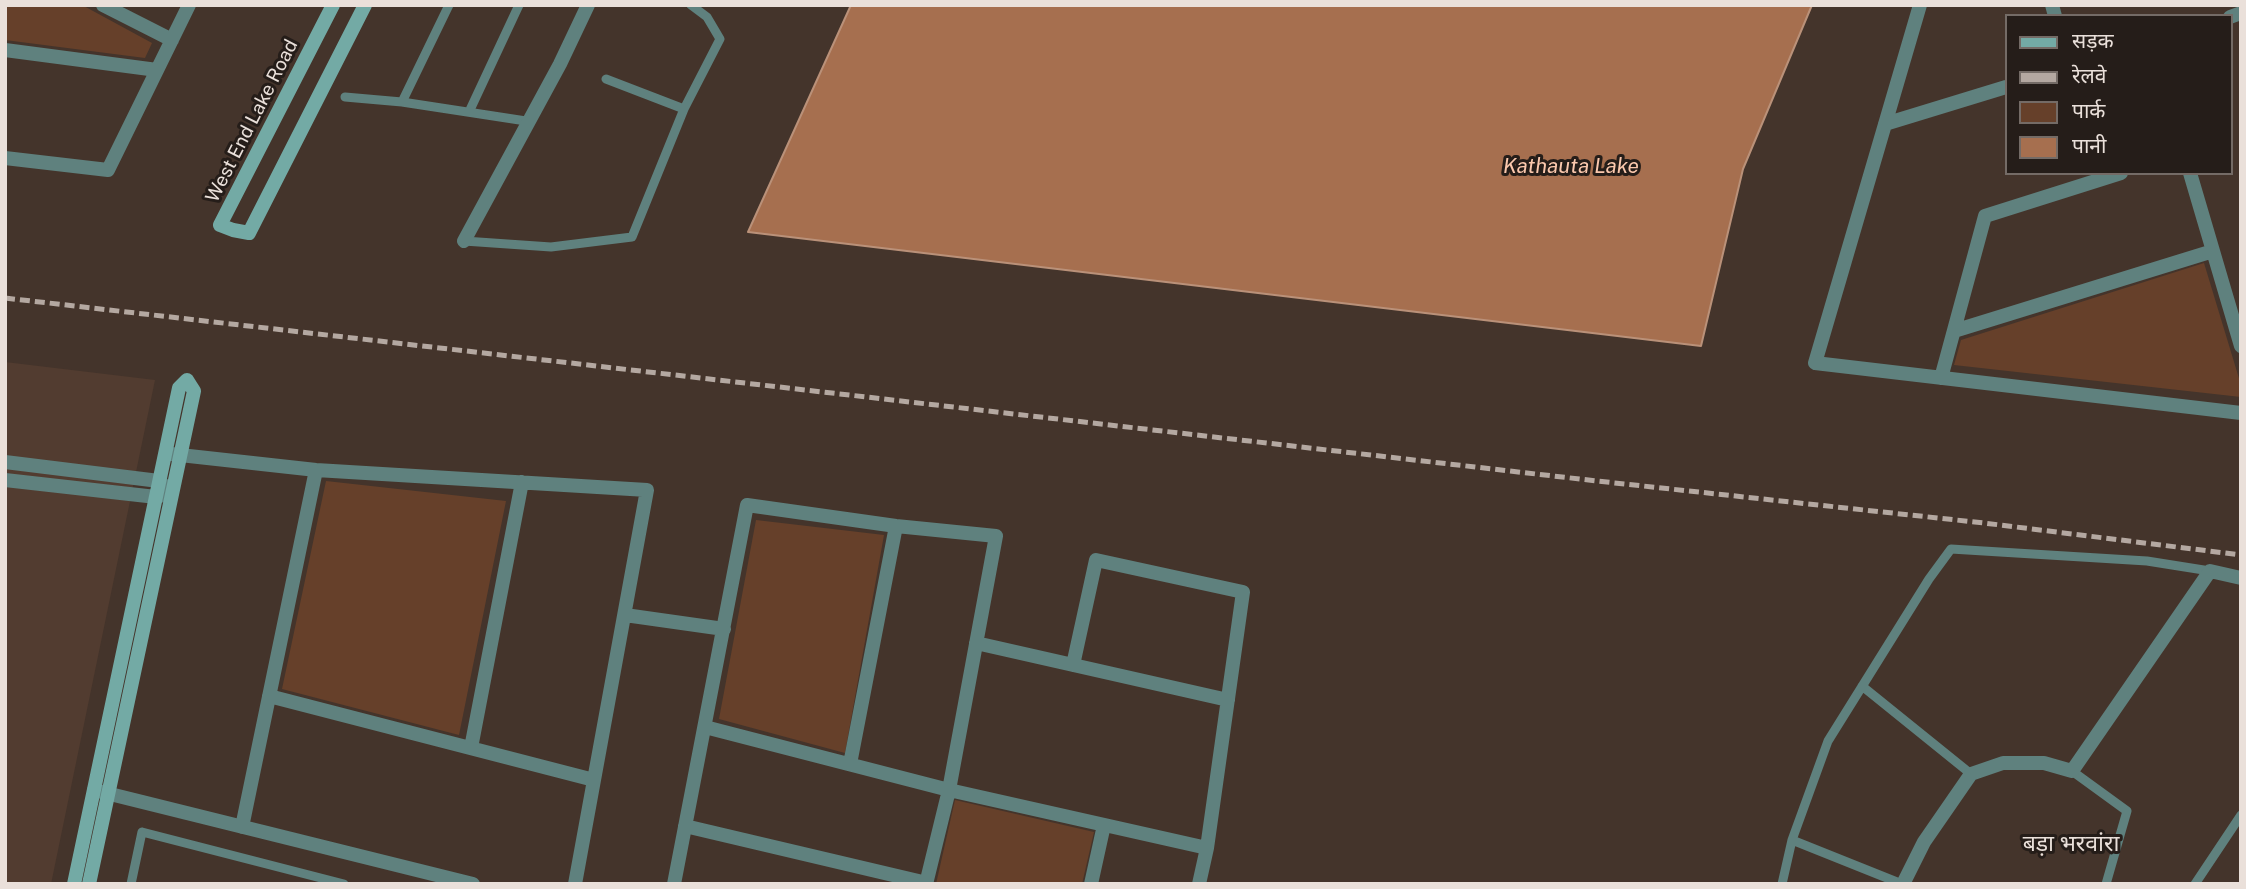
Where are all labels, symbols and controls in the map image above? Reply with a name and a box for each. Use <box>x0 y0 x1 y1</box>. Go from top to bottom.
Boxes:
legend <box>2004 14 2232 175</box>
text: सड़क <box>2072 28 2114 53</box>
street label: West End Lake Road <box>201 36 303 206</box>
text: रेलवे <box>2072 63 2107 88</box>
text: पार्क <box>2072 98 2106 123</box>
text: पानी <box>2072 133 2106 158</box>
water label: Kathauta Lake <box>1503 154 1639 180</box>
district label: बड़ा भरवांरा <box>2023 830 2119 858</box>

